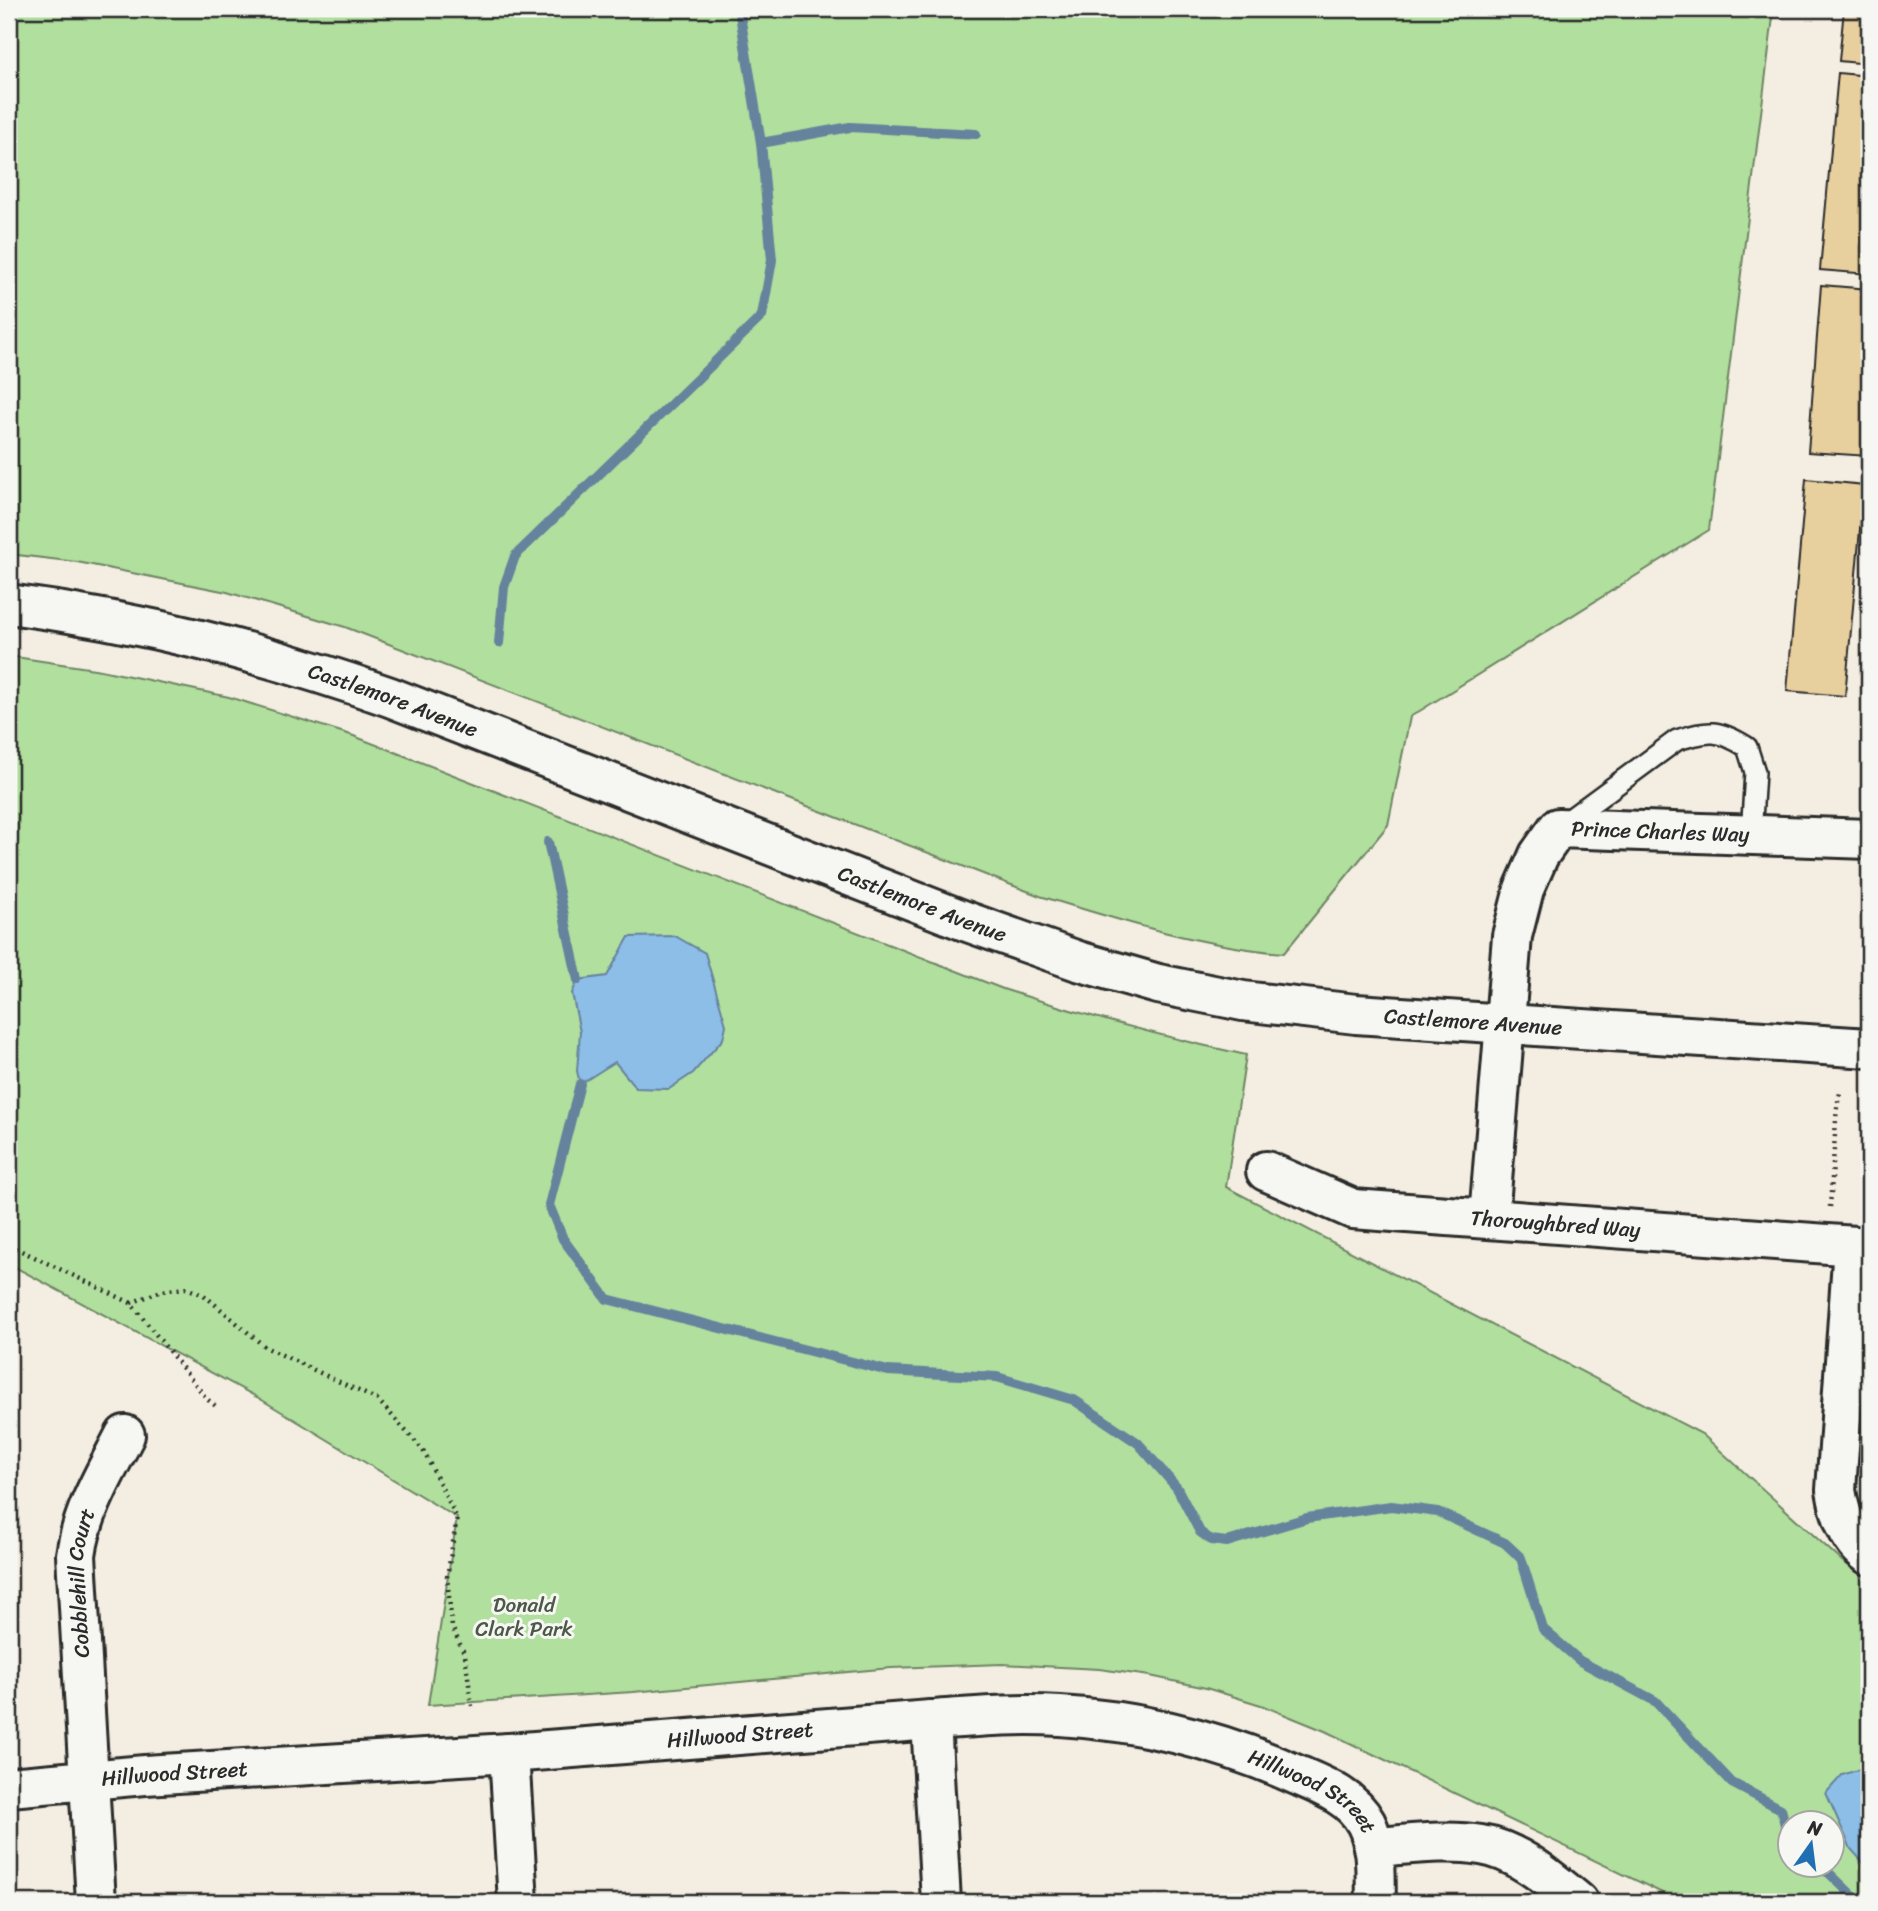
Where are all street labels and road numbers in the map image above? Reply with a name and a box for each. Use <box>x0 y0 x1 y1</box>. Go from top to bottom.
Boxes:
street label: Castlemore Avenue <box>303 652 484 749</box>
street label: Prince Charles Way <box>1571 809 1750 854</box>
street label: Castlemore Avenue <box>832 854 1012 953</box>
street label: Castlemore Avenue <box>1383 997 1564 1047</box>
street label: Thoroughbred Way <box>1469 1199 1642 1249</box>
street label: Cobblehill Court <box>56 1502 106 1659</box>
street label: Hillwood Street <box>666 1710 815 1760</box>
street label: Hillwood Street <box>1243 1738 1387 1839</box>
street label: Hillwood Street <box>100 1750 249 1798</box>

